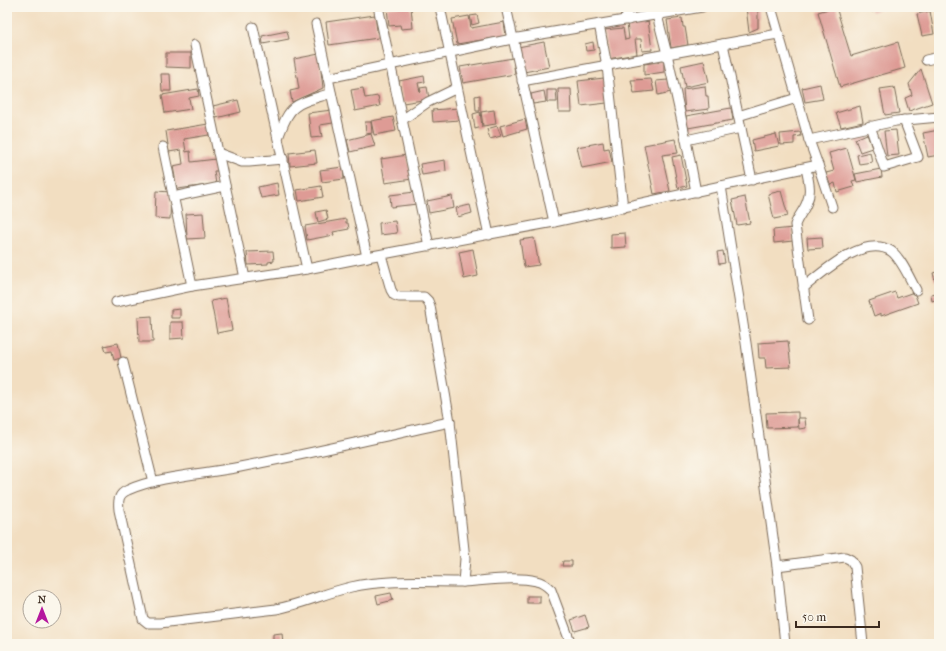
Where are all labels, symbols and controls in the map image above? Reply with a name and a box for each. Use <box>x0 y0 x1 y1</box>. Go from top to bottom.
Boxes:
north arrow <box>22 589 62 629</box>
text: N <box>38 593 47 606</box>
scale bar <box>796 603 879 629</box>
text: 50 m <box>802 610 826 624</box>

